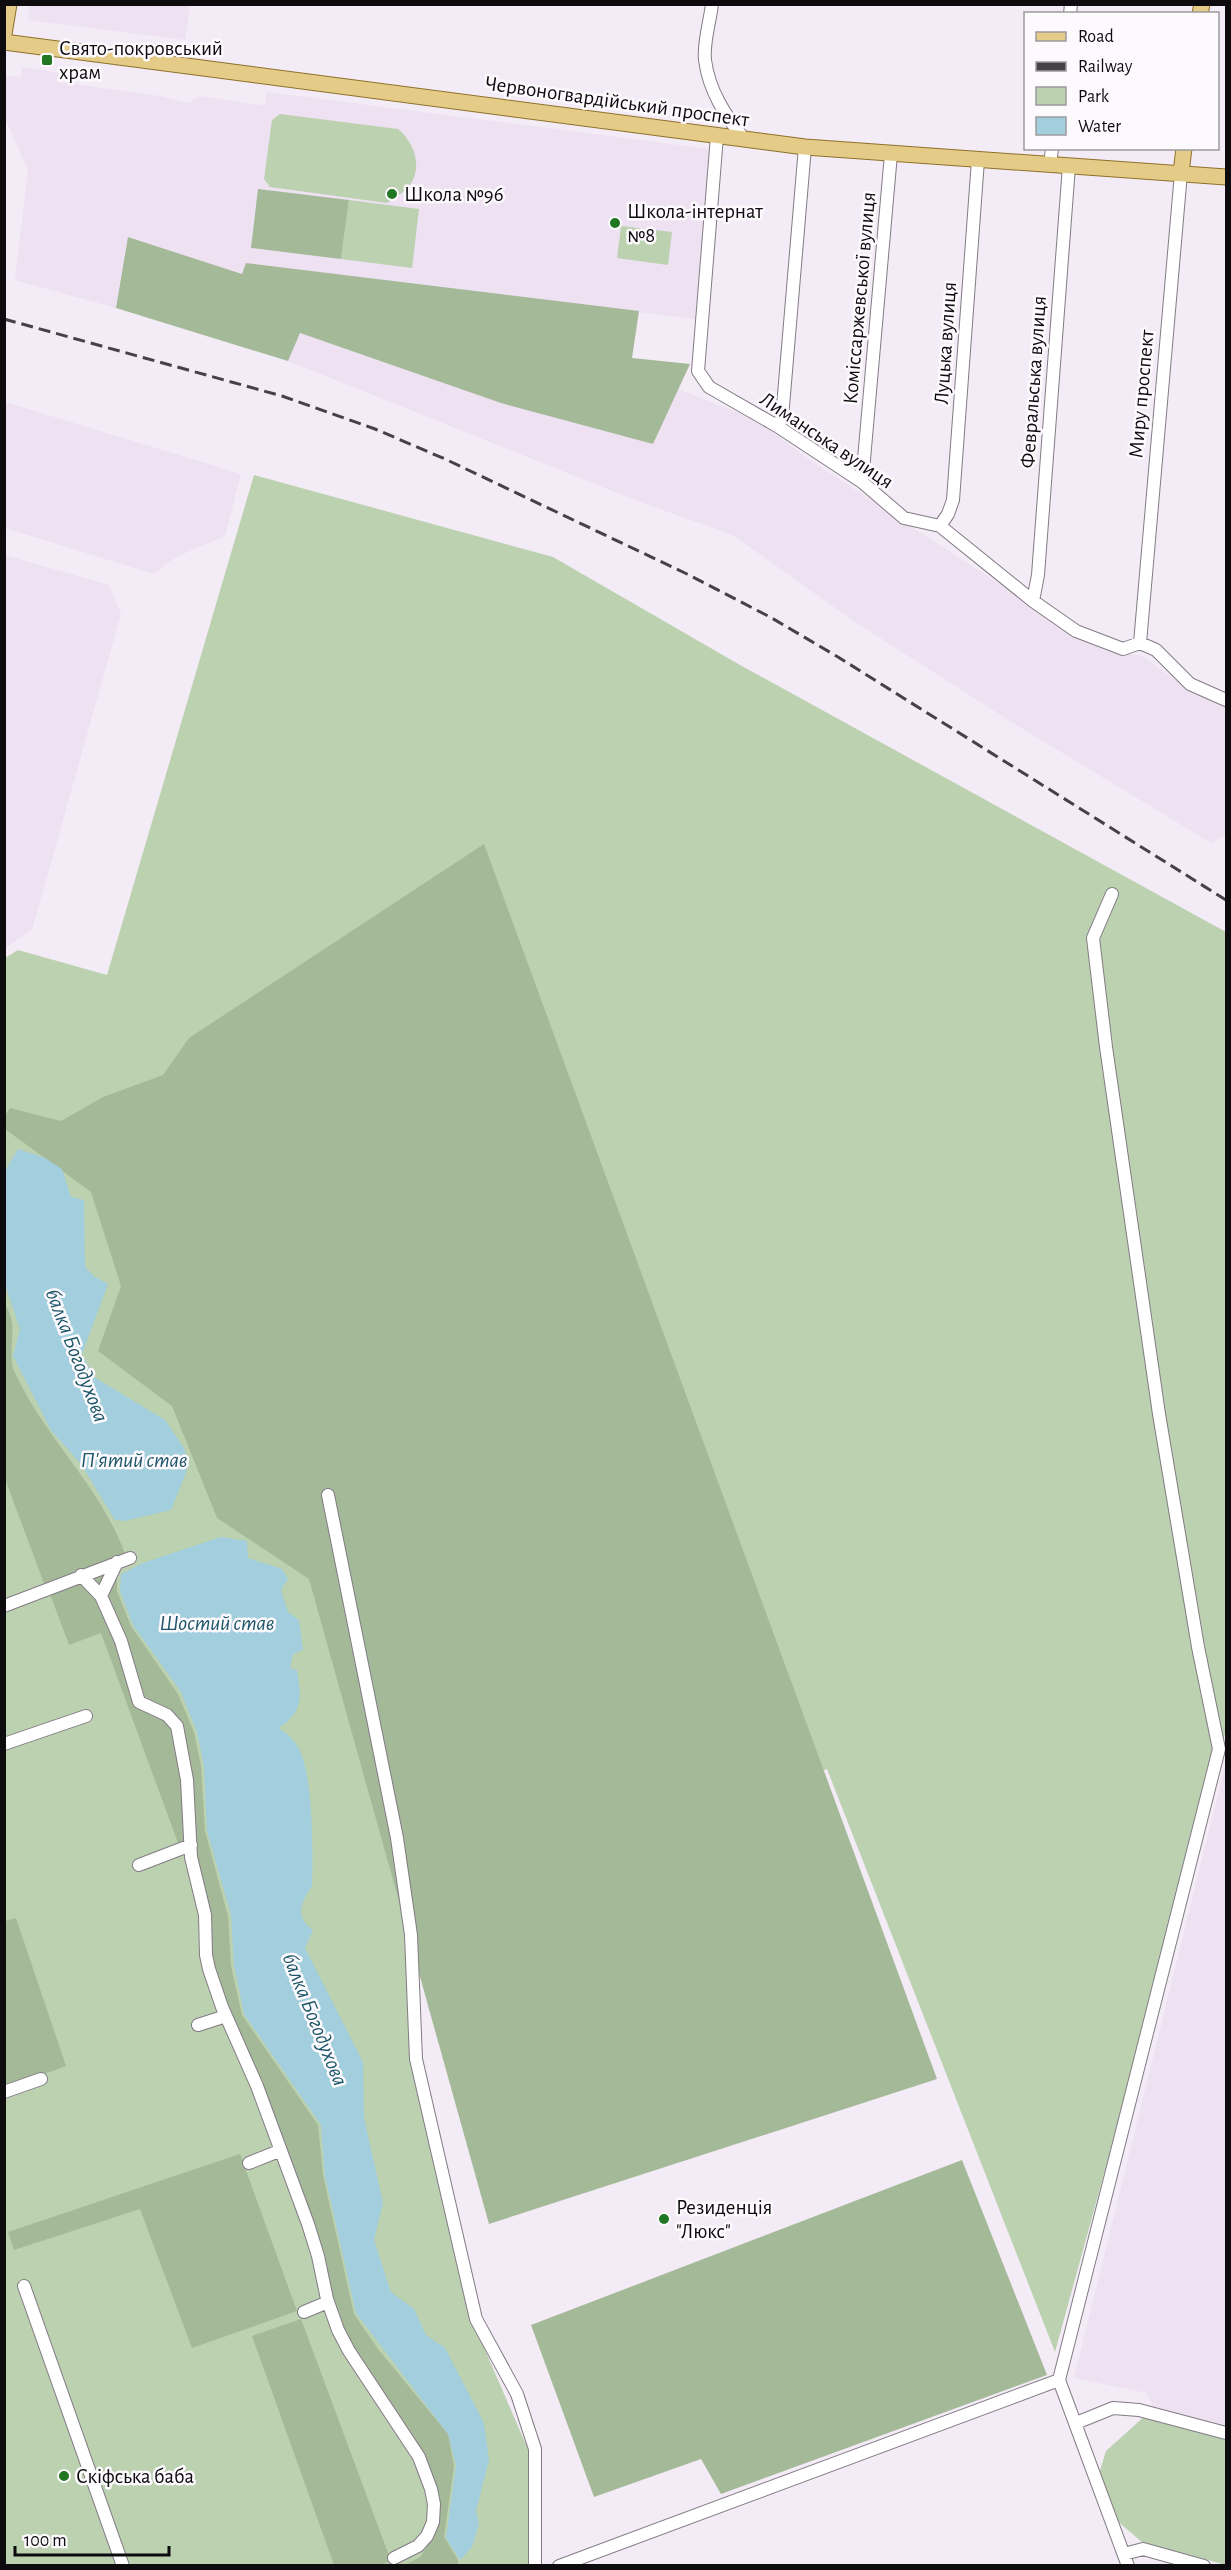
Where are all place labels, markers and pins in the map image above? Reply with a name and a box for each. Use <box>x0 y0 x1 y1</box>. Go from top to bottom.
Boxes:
place label: Свято-покровський храм <box>59 38 223 83</box>
marker: Свято-покровський храм <box>40 53 54 67</box>
place label: Школа №96 <box>404 184 504 205</box>
marker: Школа №96 <box>385 187 399 201</box>
place label: Школа-інтернат №8 <box>627 201 763 246</box>
marker: Школа-інтернат №8 <box>608 216 622 230</box>
place label: Резиденція "Люкс" <box>676 2197 772 2242</box>
marker: Резиденція "Люкс" <box>657 2212 671 2226</box>
place label: Скіфська баба <box>76 2466 194 2487</box>
marker: Скіфська баба <box>57 2469 71 2483</box>

